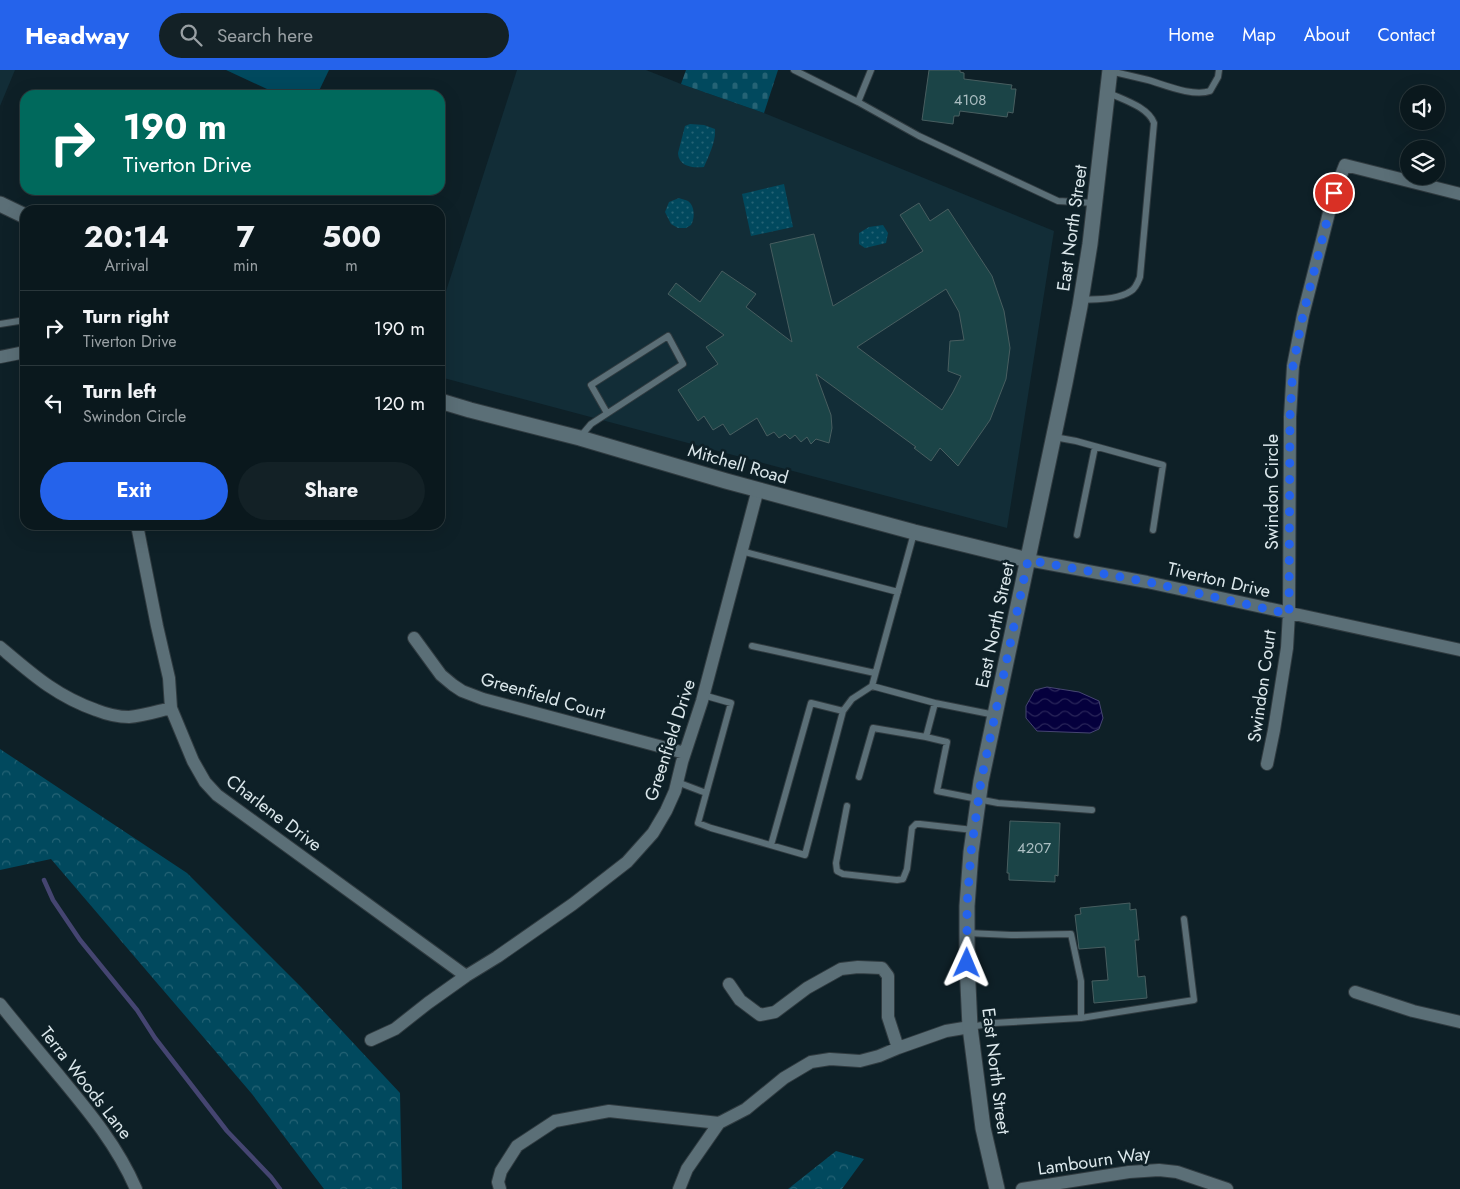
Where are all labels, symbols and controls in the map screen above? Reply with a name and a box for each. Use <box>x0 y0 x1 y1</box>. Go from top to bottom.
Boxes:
search box <box>159 13 509 58</box>
text: Headway <box>25 18 129 53</box>
icon: search <box>177 21 205 49</box>
text: Search here <box>217 22 313 49</box>
text: Home <box>1168 22 1214 48</box>
text: Map <box>1242 22 1276 48</box>
text: About <box>1304 22 1349 48</box>
text: Contact <box>1377 22 1435 48</box>
map controls <box>1400 85 1445 185</box>
button: sound <box>1400 85 1445 130</box>
house number: 4108 <box>954 89 986 111</box>
text: 190 m <box>123 102 227 152</box>
icon: right <box>40 110 105 175</box>
button: layers <box>1400 140 1445 185</box>
text: Tiverton Drive <box>123 148 252 180</box>
street label: East North Street <box>1050 162 1094 293</box>
pin <box>1313 172 1355 214</box>
icon: arrive <box>1320 179 1348 207</box>
text: 20:14 <box>84 215 169 258</box>
text: 7 <box>237 215 255 258</box>
text: 500 <box>322 215 381 258</box>
text: Arrival <box>105 254 149 277</box>
text: min <box>233 254 258 277</box>
text: m <box>345 254 358 277</box>
text: Turn right <box>83 303 169 330</box>
icon: right <box>40 314 68 342</box>
text: 190 m <box>374 315 425 342</box>
text: Tiverton Drive <box>83 330 176 353</box>
text: Turn left <box>83 378 156 405</box>
icon: left <box>40 389 68 417</box>
text: 120 m <box>374 390 425 417</box>
text: Swindon Circle <box>83 405 186 428</box>
street label: Swindon Circle <box>1259 434 1285 550</box>
street label: Mitchell Road <box>685 437 791 491</box>
button: Exit <box>40 462 228 520</box>
button: Share <box>238 462 425 520</box>
street label: Tiverton Drive <box>1165 556 1273 604</box>
street label: East North Street <box>969 559 1021 690</box>
street label: Swindon Court <box>1241 627 1283 744</box>
street label: Greenfield Court <box>477 666 609 726</box>
street label: Greenfield Drive <box>638 676 702 804</box>
street label: Charlene Drive <box>221 768 327 858</box>
house number: 4207 <box>1017 837 1051 859</box>
position arrow <box>940 936 992 988</box>
street label: East North Street <box>975 1006 1017 1137</box>
street label: Terra Woods Lane <box>34 1021 138 1145</box>
street label: Lambourn Way <box>1036 1140 1152 1182</box>

